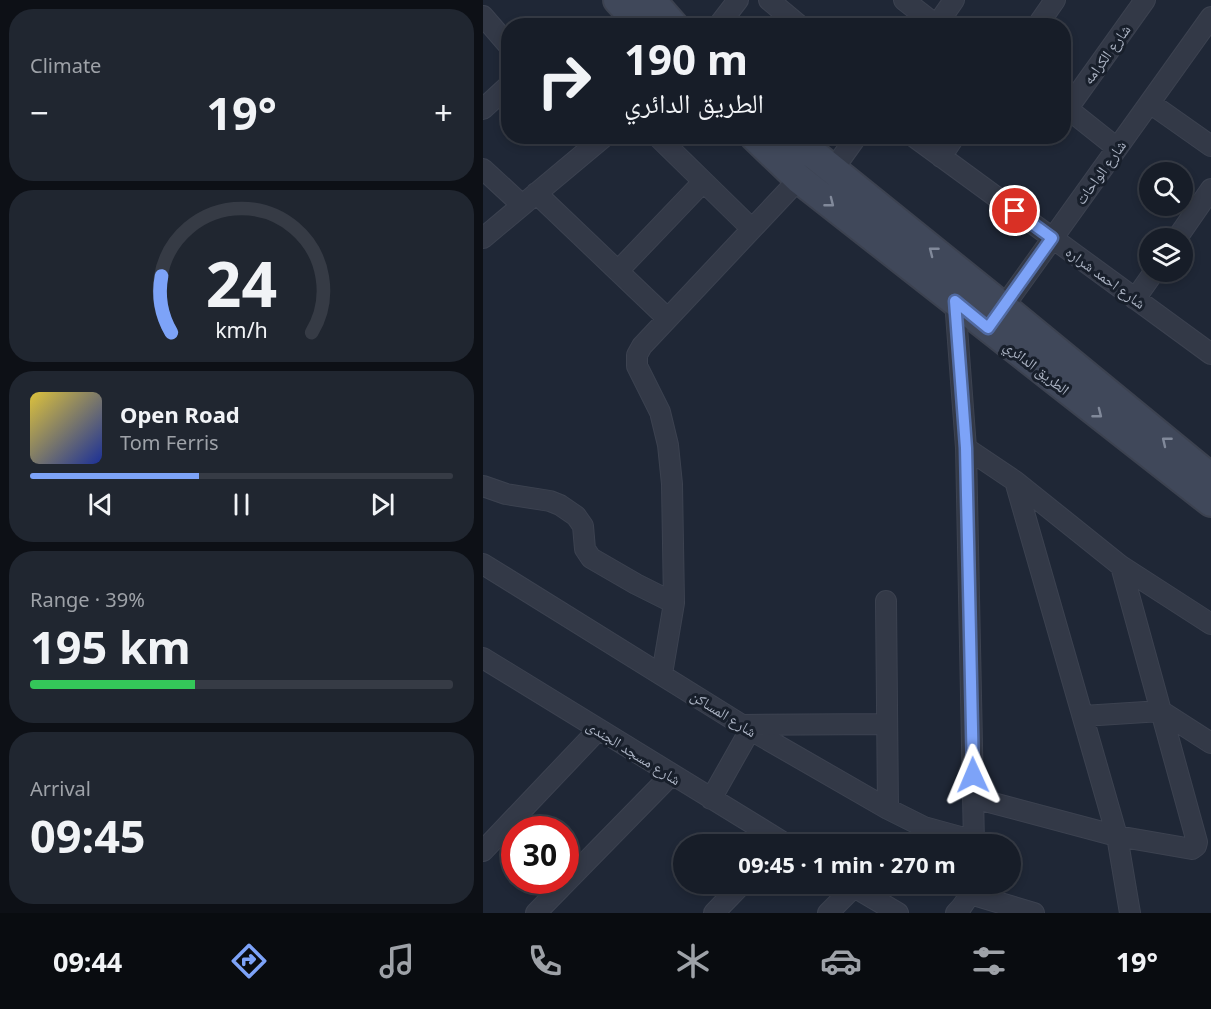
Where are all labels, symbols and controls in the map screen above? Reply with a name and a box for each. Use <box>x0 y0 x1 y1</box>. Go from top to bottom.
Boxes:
street label: شارع الكرامه <box>1078 20 1135 89</box>
text: 190 m <box>624 30 748 87</box>
icon: right <box>525 42 603 120</box>
text: Climate <box>30 52 101 79</box>
text: 19° <box>206 82 277 143</box>
text: الطريق الدائري <box>624 84 764 121</box>
text: − <box>30 90 49 135</box>
text: + <box>434 90 453 135</box>
street label: شارع الواحات <box>1070 136 1131 209</box>
map controls <box>1139 162 1193 282</box>
button: search <box>1139 162 1193 216</box>
pin <box>989 185 1040 236</box>
icon: arrive <box>998 194 1031 227</box>
one-way arrow <box>823 195 834 206</box>
button: layers <box>1139 228 1193 282</box>
text: 24 <box>206 240 277 325</box>
street label: شارع احمد شراره <box>1061 241 1150 314</box>
one-way arrow <box>929 248 940 259</box>
text: km/h <box>215 315 268 344</box>
street label: الطريق الدائري <box>998 335 1074 401</box>
text: Open Road <box>120 399 240 429</box>
one-way arrow <box>1092 407 1103 418</box>
text: Tom Ferris <box>120 429 219 456</box>
one-way arrow <box>1162 437 1173 448</box>
icon: previous <box>84 488 117 521</box>
icon: pause <box>225 488 258 521</box>
icon: next <box>366 488 399 521</box>
text: Range · 39% <box>30 586 145 613</box>
text: 195 km <box>30 616 191 677</box>
street label: شارع المساكن <box>687 685 761 742</box>
street label: شارع مسجد الجندى <box>583 715 685 790</box>
position arrow <box>941 743 1005 807</box>
text: Arrival <box>30 775 91 802</box>
text: 09:45 <box>30 805 146 866</box>
speed limit sign: 30 <box>501 816 579 894</box>
text: 09:45 · 1 min · 270 m <box>738 849 956 879</box>
icon: directions <box>228 940 270 982</box>
icon: music <box>376 940 418 982</box>
icon: phone <box>524 940 566 982</box>
icon: climate <box>672 940 714 982</box>
icon: car <box>820 940 862 982</box>
icon: filters <box>968 940 1010 982</box>
text: 09:44 <box>53 943 122 980</box>
text: 19° <box>1116 943 1158 980</box>

